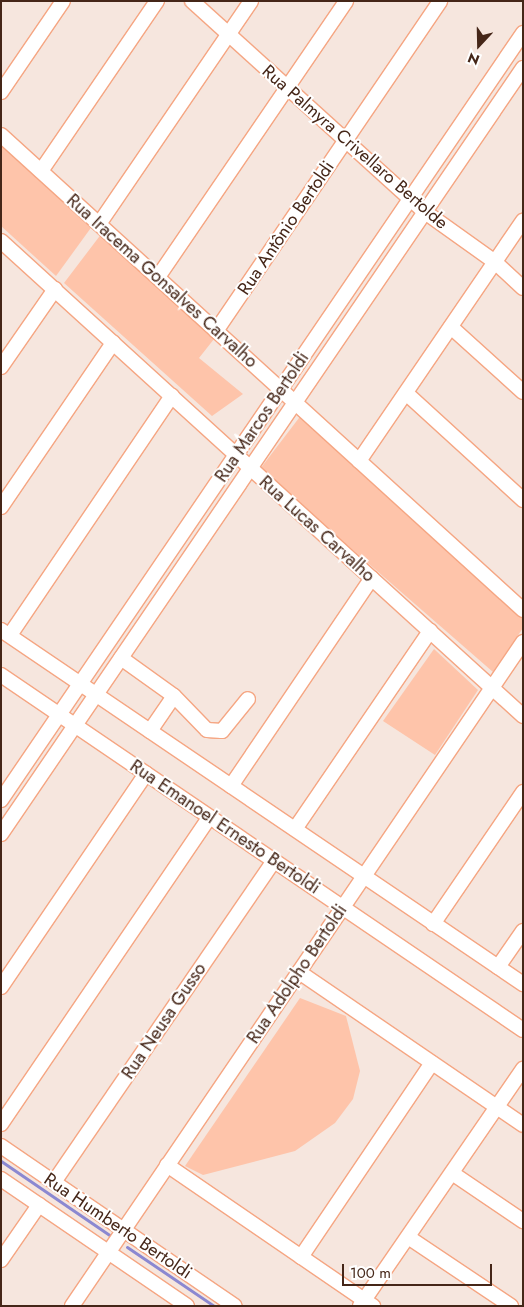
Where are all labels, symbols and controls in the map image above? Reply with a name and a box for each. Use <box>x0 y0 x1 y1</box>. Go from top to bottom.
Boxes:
north arrow <box>454 20 504 70</box>
text: N <box>465 48 482 70</box>
street label: Rua Palmyra Crivellaro Bertolde <box>258 60 452 234</box>
street label: Rua Antônio Bertoldi <box>233 157 339 299</box>
street label: Rua Iracema Gonsalves Carvalho <box>62 190 262 372</box>
street label: Rua Marcos Bertoldi <box>210 348 314 486</box>
street label: Rua Lucas Carvalho <box>255 471 379 587</box>
street label: Rua Emanoel Ernesto Bertoldi <box>126 755 324 899</box>
street label: Rua Adolpho Bertoldi <box>242 900 352 1048</box>
street label: Rua Neusa Gusso <box>117 959 211 1083</box>
street label: Rua Humberto Bertoldi <box>40 1168 196 1284</box>
scale bar <box>344 1254 494 1286</box>
text: 100 m <box>350 1262 391 1284</box>

